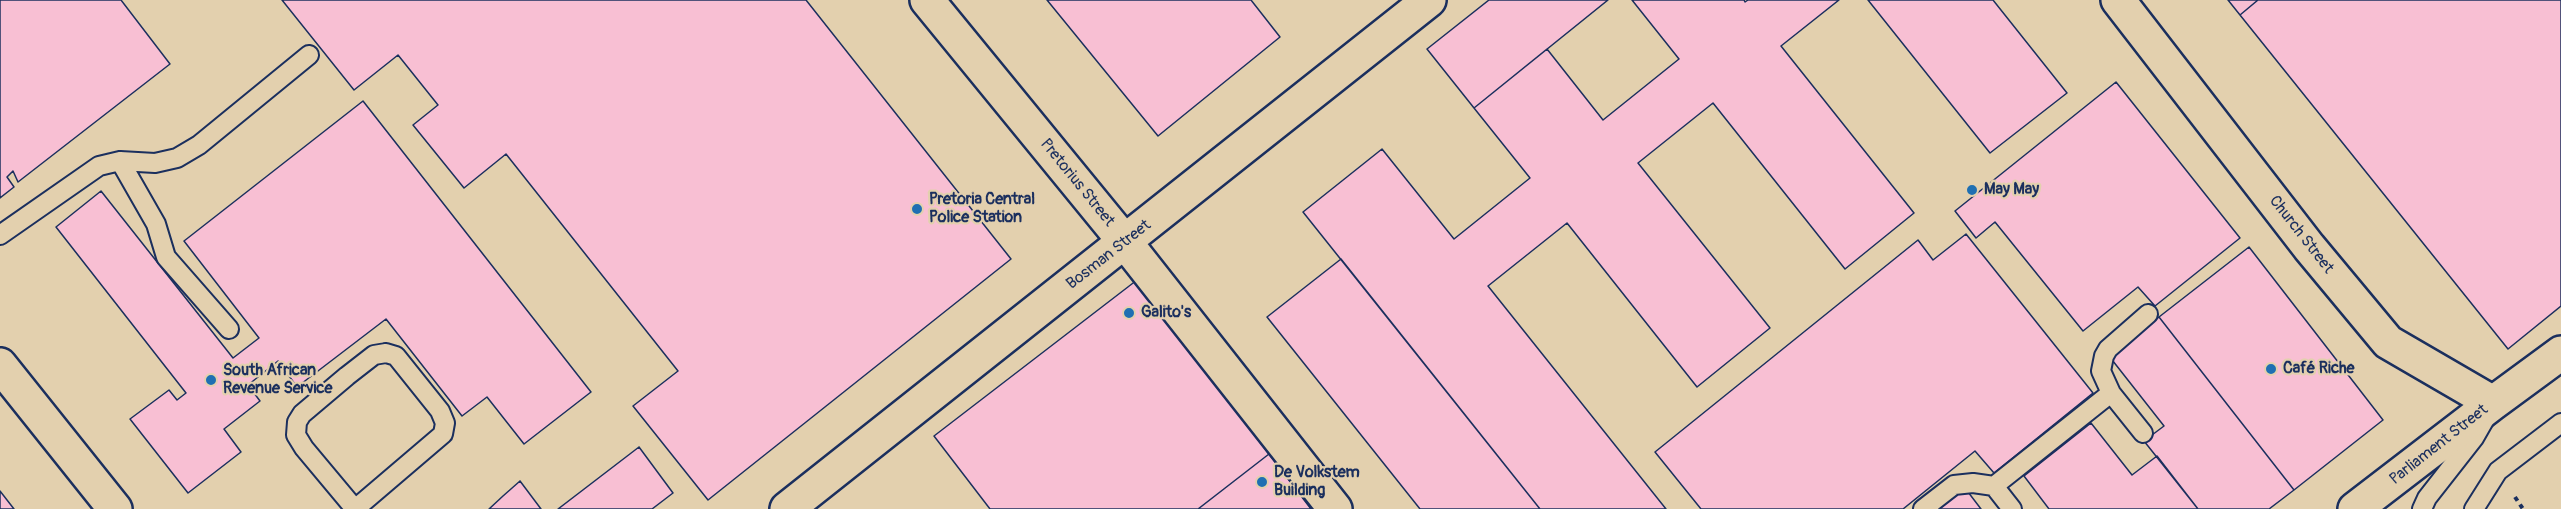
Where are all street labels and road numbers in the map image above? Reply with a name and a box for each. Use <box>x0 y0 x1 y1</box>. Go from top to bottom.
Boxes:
street label: Pretorius Street <box>1036 135 1118 231</box>
street label: Church Street <box>2265 192 2337 278</box>
street label: Bosman Street <box>1063 216 1155 294</box>
street label: Parliament Street <box>2386 401 2492 489</box>

